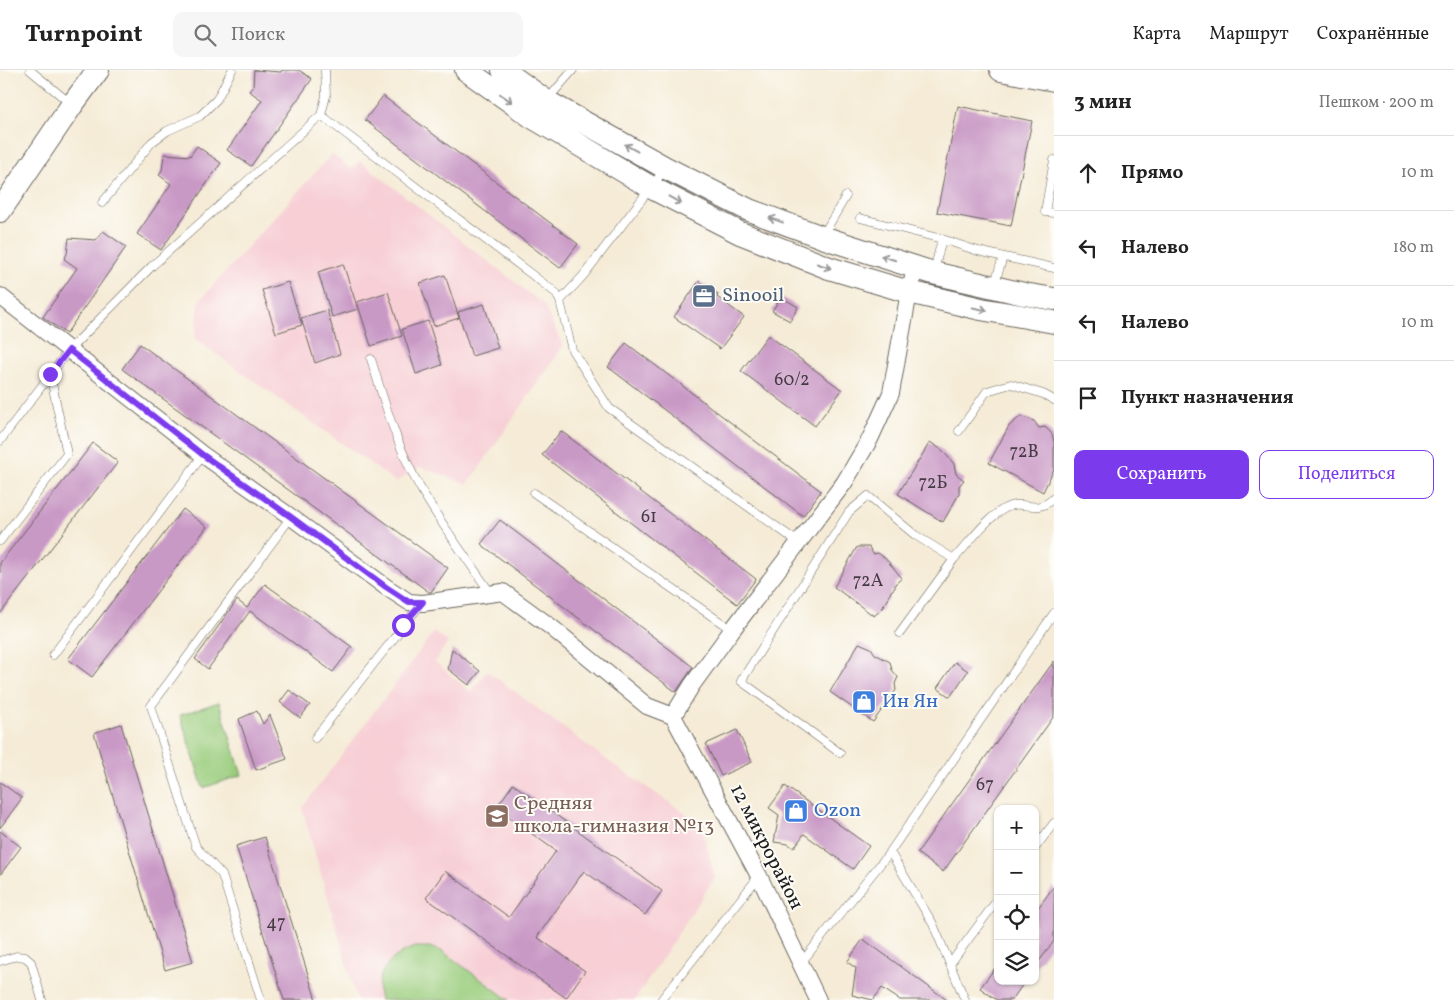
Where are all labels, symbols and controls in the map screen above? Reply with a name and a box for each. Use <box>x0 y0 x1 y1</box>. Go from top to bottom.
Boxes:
search box <box>173 12 523 57</box>
text: Turnpoint <box>25 18 143 52</box>
icon: search <box>191 21 219 49</box>
text: Поиск <box>231 22 285 48</box>
text: Карта <box>1132 22 1181 47</box>
text: Маршрут <box>1209 22 1289 47</box>
text: Сохранённые <box>1317 22 1429 47</box>
text: 3 мин <box>1074 88 1132 117</box>
text: Пешком · 200 m <box>1319 92 1434 114</box>
one-way arrow <box>499 93 513 103</box>
one-way arrow <box>624 143 638 153</box>
icon: ahead <box>1074 159 1102 187</box>
text: Прямо <box>1121 160 1183 186</box>
text: 10 m <box>1401 162 1434 184</box>
one-way arrow <box>667 196 682 206</box>
one-way arrow <box>769 215 784 224</box>
icon: left <box>1074 234 1102 262</box>
text: Налево <box>1121 235 1189 261</box>
text: 180 m <box>1393 237 1434 259</box>
one-way arrow <box>881 253 896 262</box>
one-way arrow <box>815 262 831 271</box>
place label: Sinooil <box>722 282 784 310</box>
office icon: Sinooil <box>691 283 717 309</box>
one-way arrow <box>972 305 988 314</box>
icon: left <box>1074 309 1102 337</box>
text: Налево <box>1121 310 1189 336</box>
text: 10 m <box>1401 312 1434 334</box>
route end <box>39 363 62 386</box>
house number: 60/2 <box>774 368 810 393</box>
icon: arrive <box>1074 384 1102 412</box>
text: Пункт назначения <box>1121 385 1294 411</box>
house number: 72В <box>1009 440 1039 465</box>
button: Сохранить <box>1074 450 1249 499</box>
button: Поделиться <box>1259 450 1434 499</box>
house number: 72Б <box>918 471 948 496</box>
house number: 61 <box>641 505 657 530</box>
house number: 72А <box>853 569 884 594</box>
route start <box>392 614 415 637</box>
place label: Ин Ян <box>882 688 938 716</box>
shop icon: Ин Ян <box>851 689 877 715</box>
house number: 67 <box>976 773 994 798</box>
street label: 12 микрорайон <box>722 779 810 915</box>
place label: Средняя школа-гимназия №13 <box>514 790 714 841</box>
place label: Ozon <box>814 797 861 825</box>
shop icon: Ozon <box>783 798 809 824</box>
school or university icon: Средняя школа-гимназия №13 <box>484 803 510 829</box>
map controls <box>994 805 1039 985</box>
button: + <box>994 805 1039 850</box>
button: − <box>994 850 1039 895</box>
button: locate <box>994 895 1039 940</box>
house number: 47 <box>266 911 286 936</box>
button: layers <box>994 940 1039 985</box>

